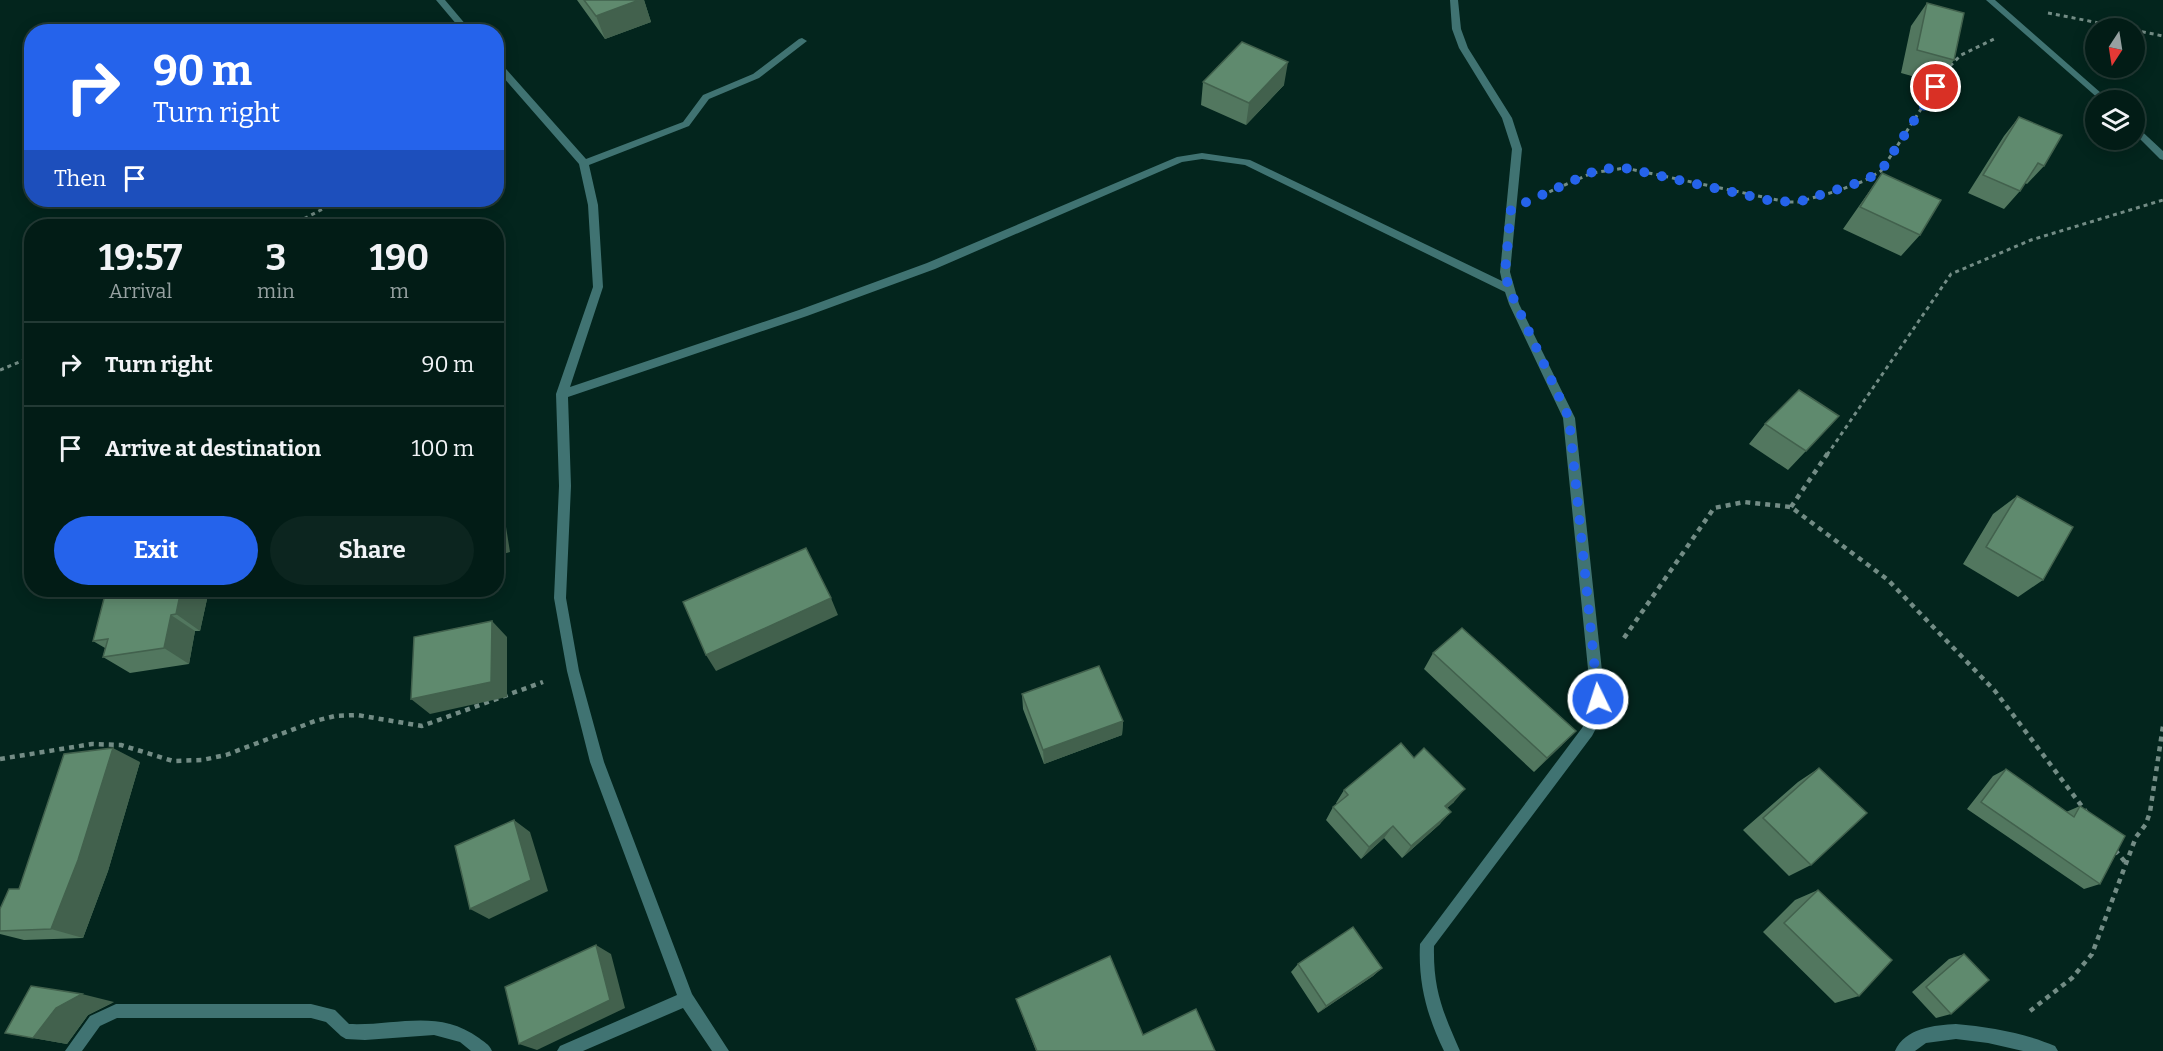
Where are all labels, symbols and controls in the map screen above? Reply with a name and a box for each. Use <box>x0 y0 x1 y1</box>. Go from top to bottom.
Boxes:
north arrow <box>2085 18 2145 78</box>
map controls <box>2085 18 2145 150</box>
text: 90 m <box>153 46 252 96</box>
icon: right <box>54 48 132 126</box>
pin <box>1910 61 1961 112</box>
icon: arrive <box>1919 70 1952 103</box>
button: layers <box>2085 90 2145 150</box>
text: Turn right <box>153 97 280 129</box>
icon: arrive <box>118 162 151 195</box>
text: Then <box>54 165 106 192</box>
text: 19:57 <box>99 236 182 280</box>
text: 3 <box>266 236 286 280</box>
text: 190 <box>370 236 429 280</box>
text: Arrival <box>109 279 172 303</box>
text: min <box>257 279 295 303</box>
text: m <box>390 279 409 303</box>
icon: right <box>54 348 87 381</box>
text: Turn right <box>105 351 213 378</box>
text: 90 m <box>422 351 474 378</box>
icon: arrive <box>54 432 87 465</box>
text: Arrive at destination <box>105 435 321 462</box>
text: 100 m <box>411 435 474 462</box>
button: Exit <box>54 516 258 585</box>
button: Share <box>270 516 474 585</box>
position arrow <box>1566 667 1630 731</box>

